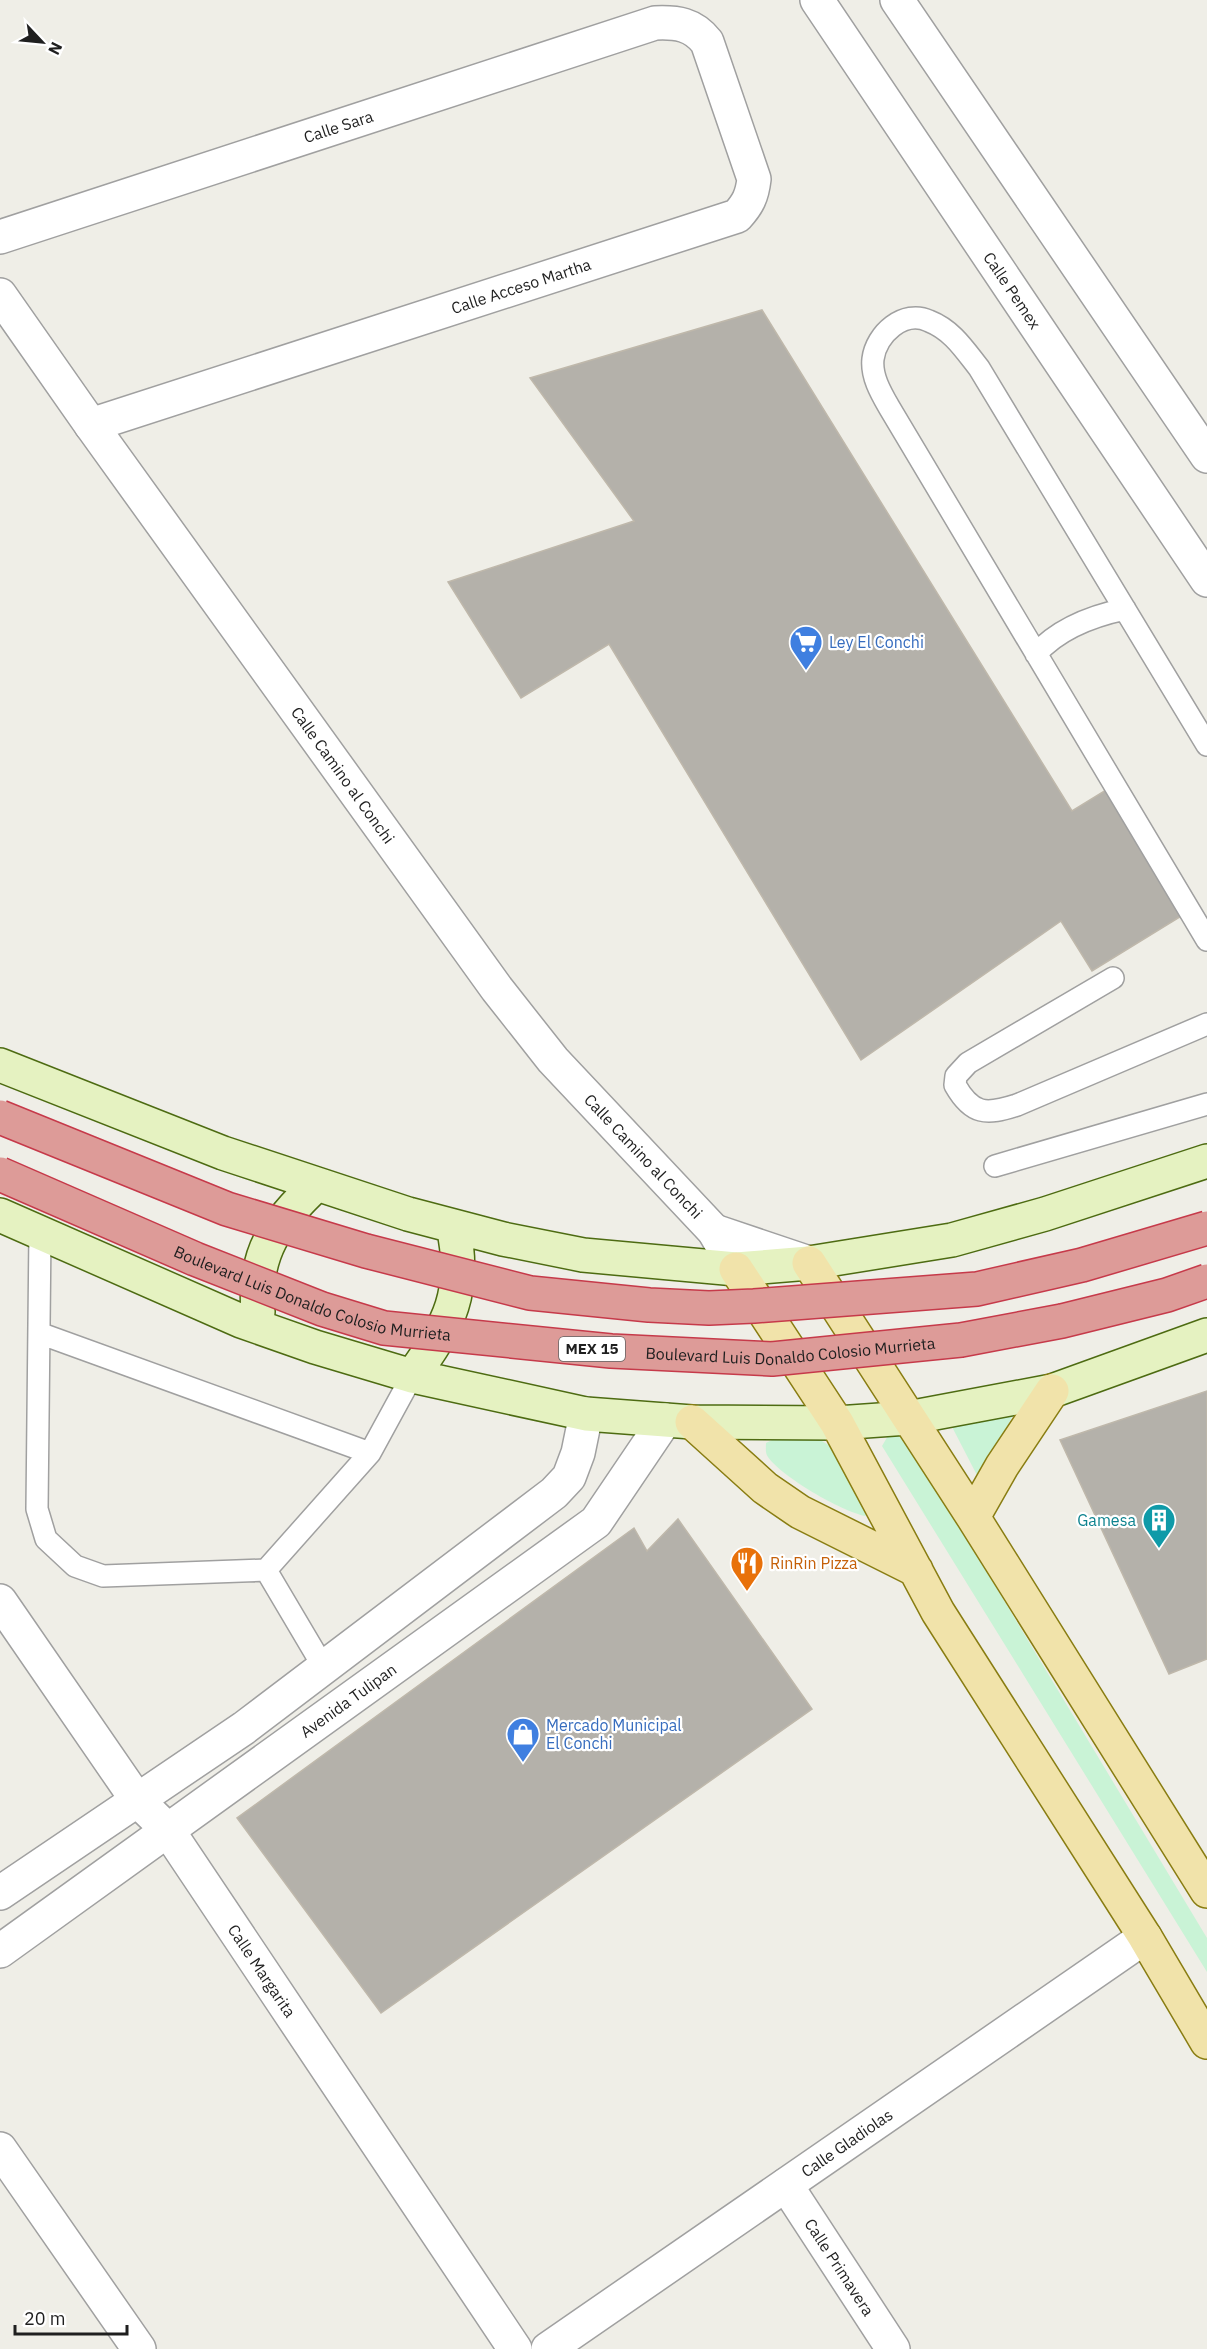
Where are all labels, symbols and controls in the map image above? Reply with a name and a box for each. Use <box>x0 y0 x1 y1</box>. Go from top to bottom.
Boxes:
north arrow <box>12 12 72 72</box>
text: N <box>44 39 67 58</box>
street label: Calle Sara <box>301 106 376 147</box>
street label: Calle Pemex <box>979 248 1045 333</box>
street label: Calle Acceso Martha <box>449 254 594 318</box>
supermarket icon: Ley El Conchi <box>788 624 824 671</box>
place label: Ley El Conchi <box>829 632 924 652</box>
street label: Calle Camino al Conchi <box>287 703 399 847</box>
street label: Calle Camino al Conchi <box>580 1090 707 1223</box>
street label: Boulevard Luis Donaldo Colosio Murrieta <box>171 1241 452 1345</box>
street label: Boulevard Luis Donaldo Colosio Murrieta <box>645 1333 937 1369</box>
road number: MEX 15 <box>559 1337 625 1361</box>
building icon: Gamesa <box>1141 1502 1177 1549</box>
place label: Gamesa <box>1077 1510 1136 1530</box>
restaurant icon: RinRin Pizza <box>729 1545 765 1592</box>
place label: RinRin Pizza <box>770 1553 858 1573</box>
street label: Avenida Tulipan <box>296 1659 400 1742</box>
place label: Mercado Municipal El Conchi <box>546 1715 682 1753</box>
shop icon: Mercado Municipal El Conchi <box>505 1716 541 1763</box>
street label: Calle Margarita <box>224 1920 300 2022</box>
street label: Calle Gladiolas <box>797 2104 896 2181</box>
street label: Calle Primavera <box>800 2215 879 2320</box>
scale bar <box>15 2298 128 2336</box>
text: 20 m <box>24 2307 66 2330</box>

